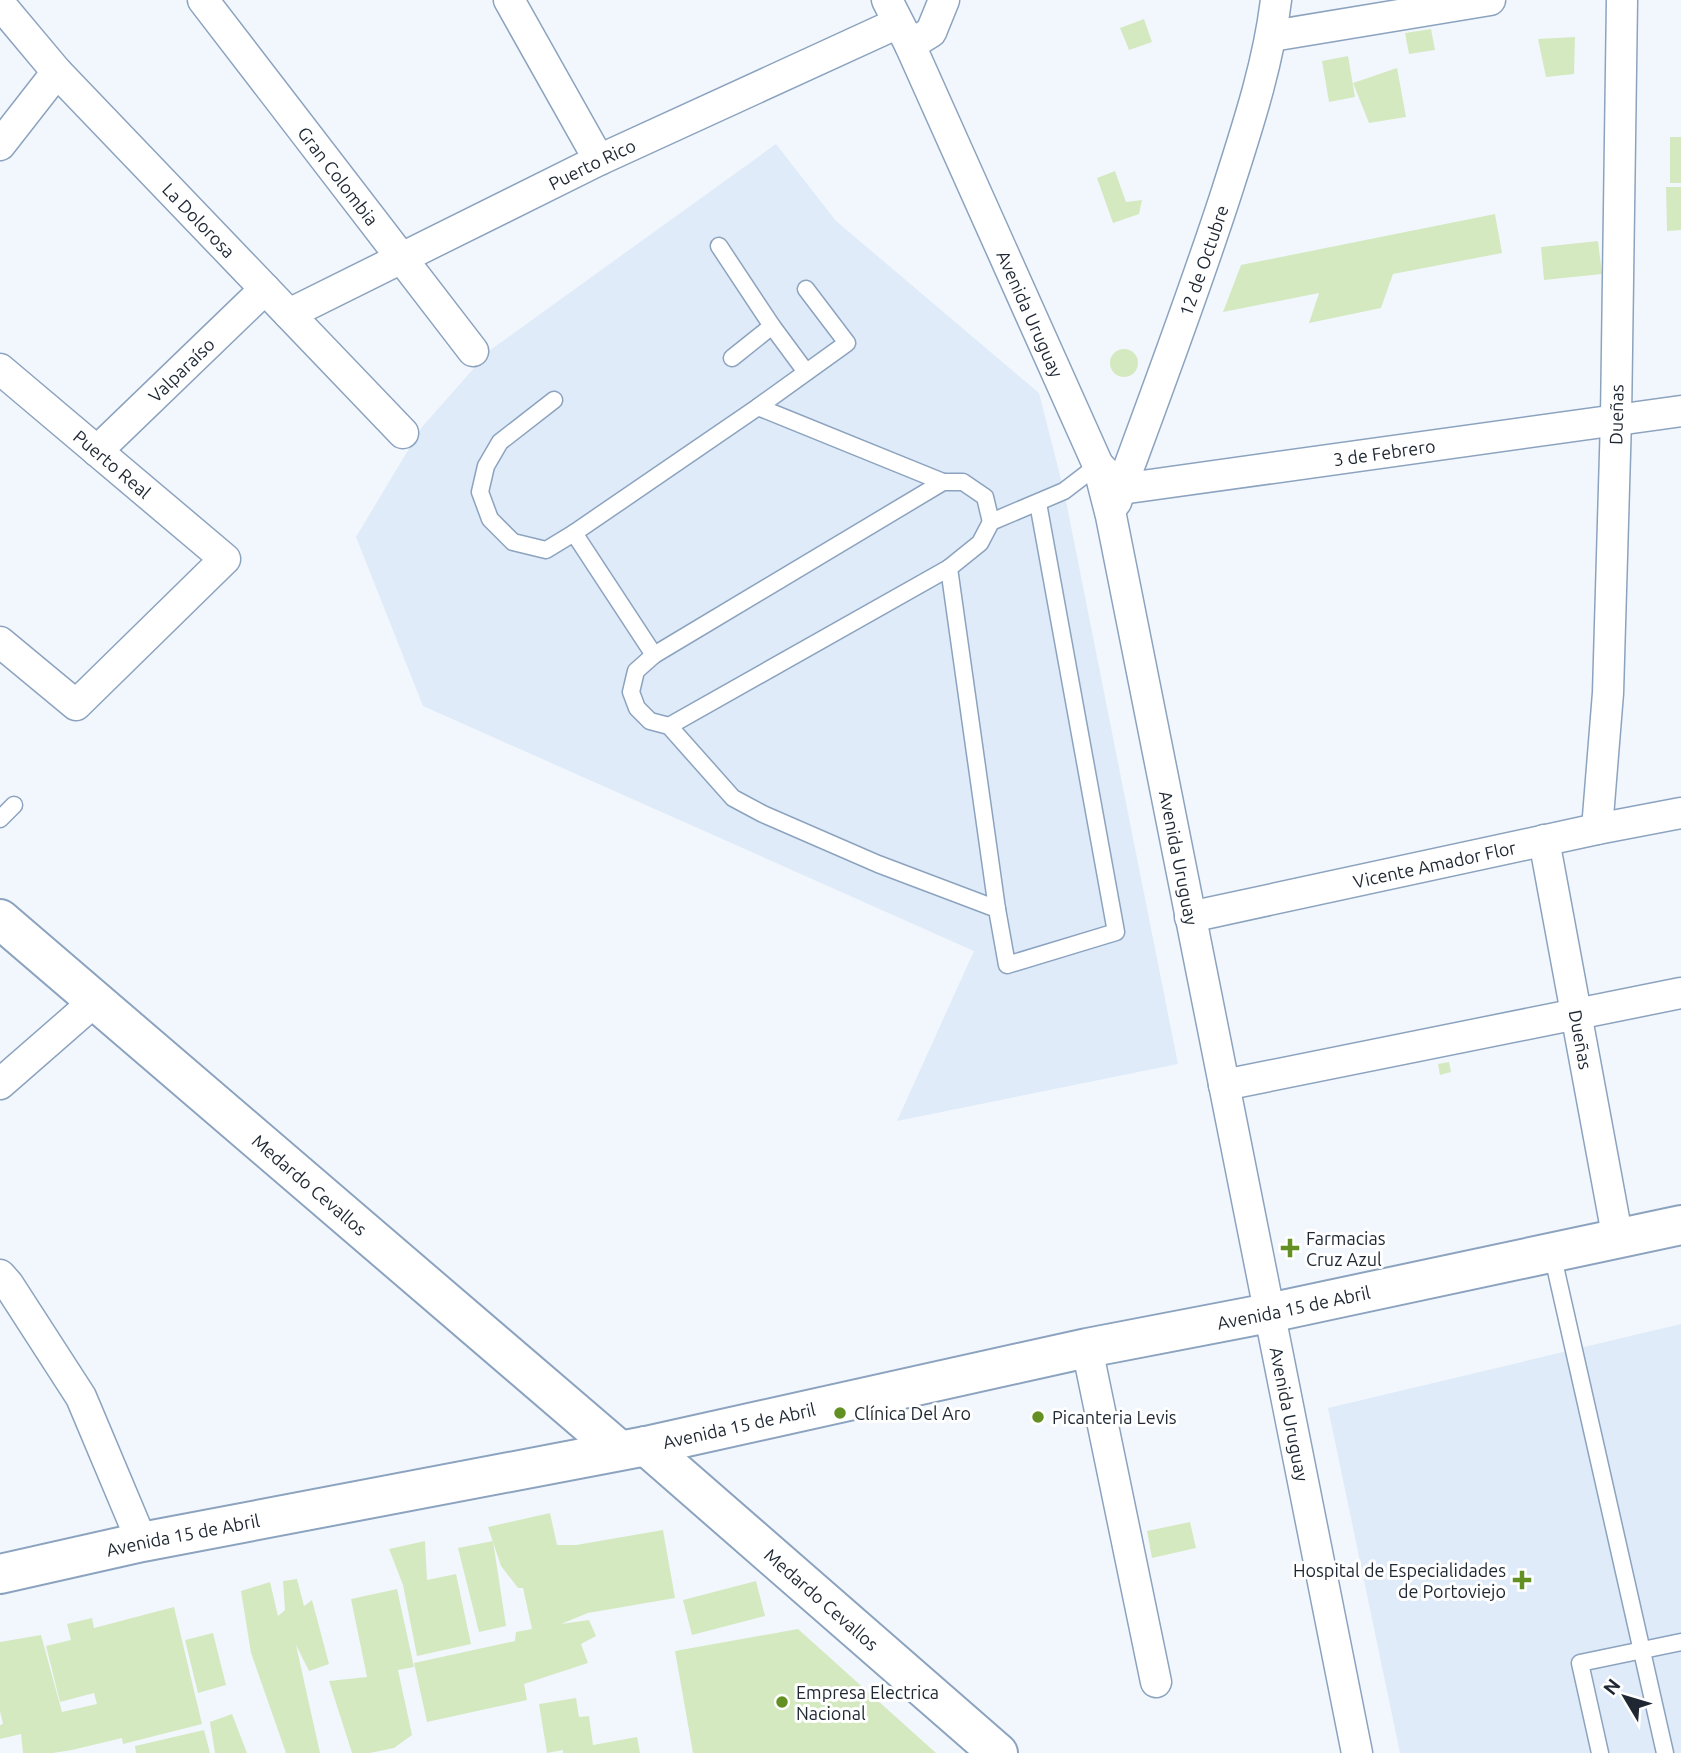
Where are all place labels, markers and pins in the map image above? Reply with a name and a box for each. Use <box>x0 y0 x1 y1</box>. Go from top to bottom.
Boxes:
place label: Farmacias Cruz Azul <box>1306 1228 1386 1269</box>
marker: Farmacias Cruz Azul <box>1280 1238 1300 1258</box>
place label: Clínica Del Aro <box>854 1403 971 1423</box>
marker: Clínica Del Aro <box>832 1405 848 1421</box>
place label: Picanteria Levis <box>1052 1407 1177 1427</box>
marker: Picanteria Levis <box>1030 1409 1046 1425</box>
place label: Hospital de Especialidades de Portoviejo <box>1293 1560 1506 1601</box>
marker: Hospital de Especialidades de Portoviejo <box>1512 1570 1532 1590</box>
place label: Empresa Electrica Nacional <box>796 1682 939 1723</box>
marker: Empresa Electrica Nacional <box>774 1694 790 1710</box>

